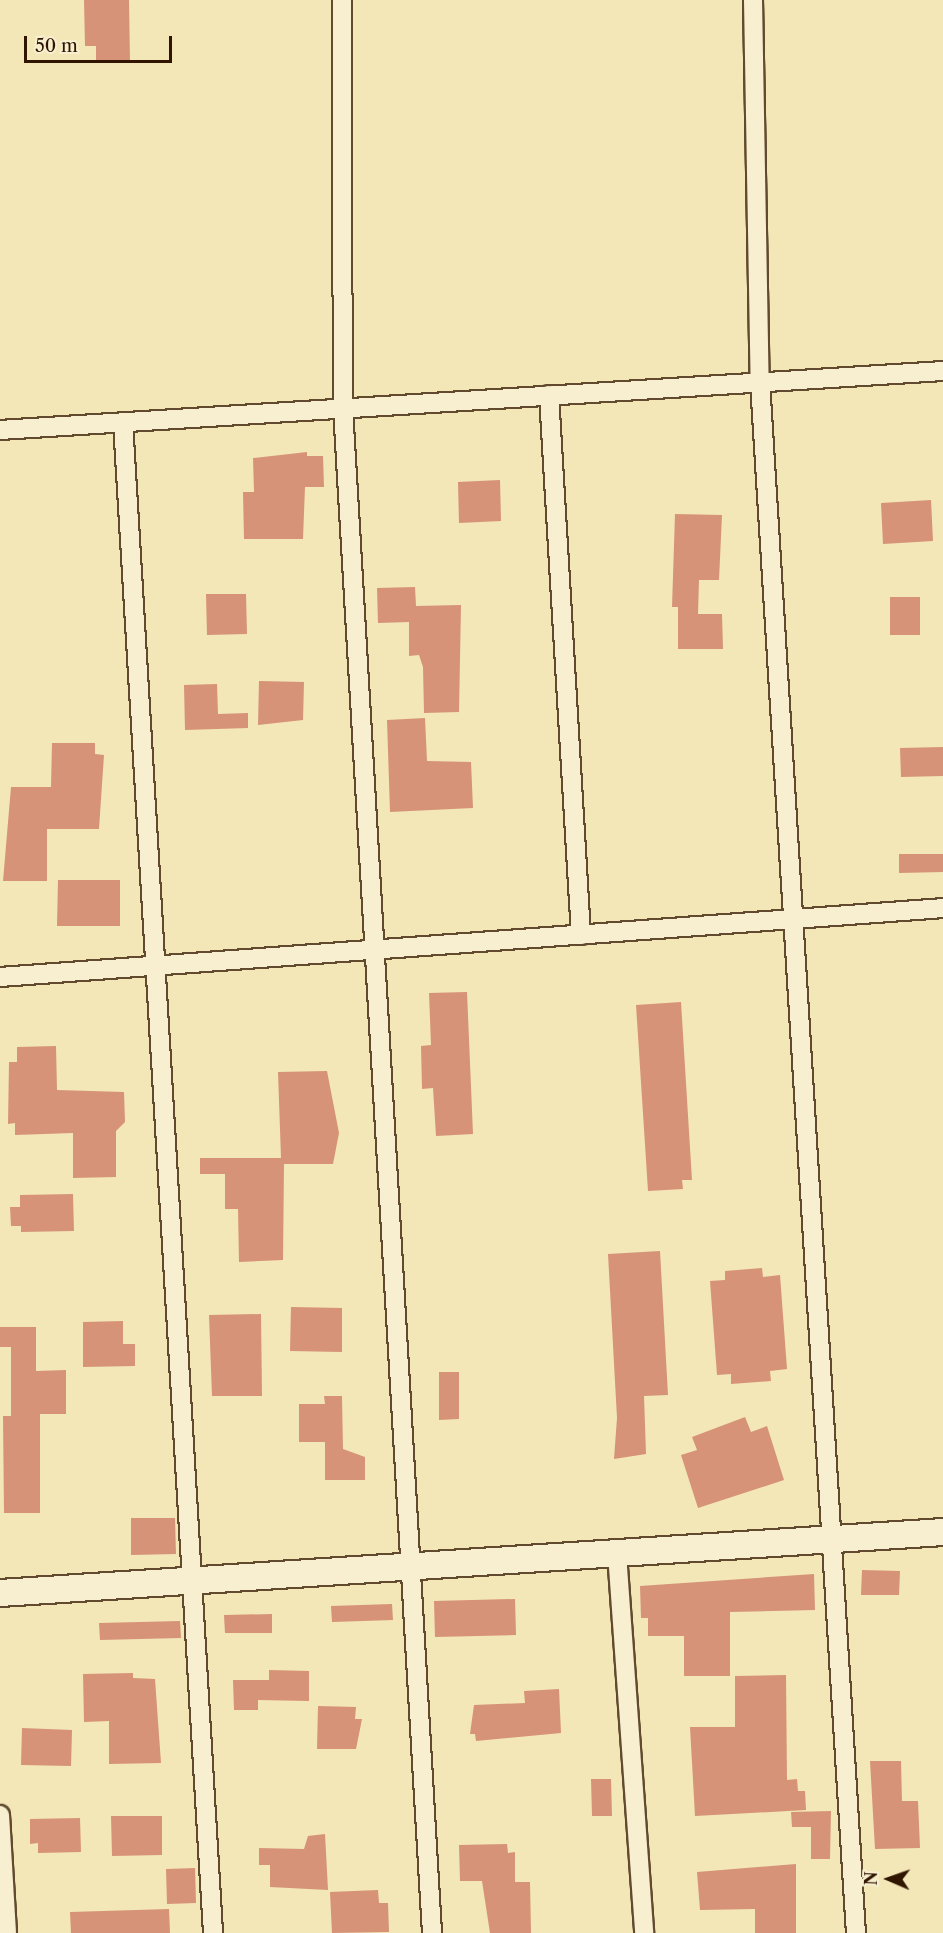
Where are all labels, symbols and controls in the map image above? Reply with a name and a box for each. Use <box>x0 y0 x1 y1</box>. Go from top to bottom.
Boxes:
scale bar <box>27 24 176 62</box>
text: 50 m <box>35 35 78 57</box>
north arrow <box>859 1849 919 1909</box>
text: N <box>861 1871 881 1886</box>

